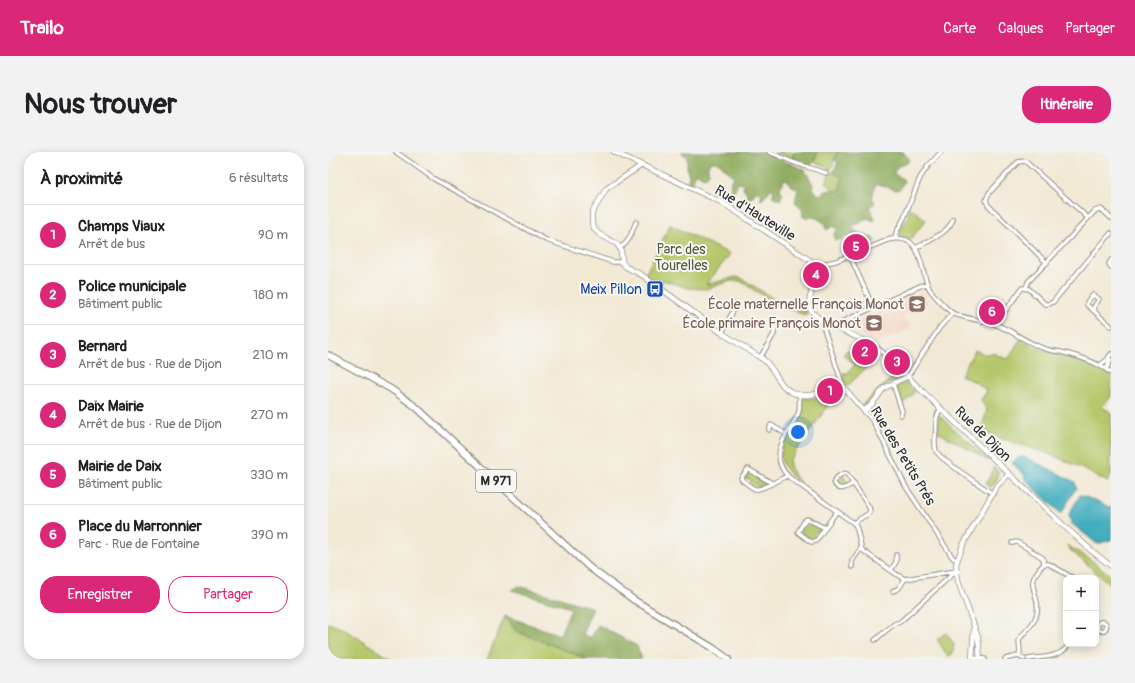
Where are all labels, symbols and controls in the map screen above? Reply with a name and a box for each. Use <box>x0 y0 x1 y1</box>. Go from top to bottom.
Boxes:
text: Trailo <box>20 16 64 40</box>
text: Carte <box>943 20 976 37</box>
text: Calques <box>998 20 1043 37</box>
text: Partager <box>1065 20 1115 37</box>
button: Itinéraire <box>1022 86 1111 123</box>
text: Nous trouver <box>24 87 177 122</box>
text: À proximité <box>40 168 123 189</box>
text: 6 résultats <box>229 170 288 186</box>
street label: Rue d'Hauteville <box>712 181 798 245</box>
text: Champs Viaux <box>78 217 165 236</box>
text: 1 <box>50 227 56 243</box>
text: 90 m <box>258 227 288 243</box>
pin: 5 <box>843 232 869 262</box>
text: Arrêt de bus <box>78 236 145 252</box>
park label: Parc des Tourelles <box>654 241 708 274</box>
pin: 4 <box>803 260 829 290</box>
text: Police municipale <box>78 277 186 296</box>
bus stop icon: Meix Pillon <box>645 279 665 299</box>
place label: Meix Pillon <box>580 281 642 298</box>
text: 2 <box>49 287 57 303</box>
text: 180 m <box>253 287 288 303</box>
school or university icon: École maternelle François Monot <box>907 294 927 314</box>
place label: École maternelle François Monot <box>708 295 904 313</box>
text: Bâtiment public <box>78 296 163 312</box>
pin: 6 <box>979 297 1005 327</box>
school or university icon: École primaire François Monot <box>864 313 884 333</box>
place label: École primaire François Monot <box>683 314 861 332</box>
text: Bernard <box>78 337 127 356</box>
pin: 2 <box>852 337 878 367</box>
text: 3 <box>49 347 57 363</box>
text: 210 m <box>252 347 288 363</box>
pin: 3 <box>884 347 910 377</box>
text: Arrêt de bus · Rue de Dijon <box>78 356 222 372</box>
pin: 1 <box>817 376 843 406</box>
text: Daix Mairie <box>78 397 144 416</box>
street label: Rue de Dijon <box>951 403 1015 465</box>
street label: Rue des Petits Prés <box>867 404 940 509</box>
text: 4 <box>49 407 57 423</box>
text: 270 m <box>251 407 288 423</box>
text: Arrêt de bus · Rue de Dijon <box>78 416 222 432</box>
your location <box>788 422 808 442</box>
text: Mairie de Daix <box>78 457 162 476</box>
text: 5 <box>49 467 57 483</box>
text: 330 m <box>250 467 288 483</box>
road number: M 971 <box>476 470 516 492</box>
text: Bâtiment public <box>78 476 163 492</box>
text: Place du Marronnier <box>78 517 202 536</box>
text: 6 <box>49 527 57 543</box>
text: 390 m <box>251 527 288 543</box>
text: Parc · Rue de Fontaine <box>78 536 199 552</box>
map controls <box>1063 575 1099 647</box>
button: + <box>1063 575 1099 611</box>
button: Enregistrer <box>40 576 160 613</box>
button: Partager <box>168 576 288 613</box>
button: − <box>1063 611 1099 647</box>

